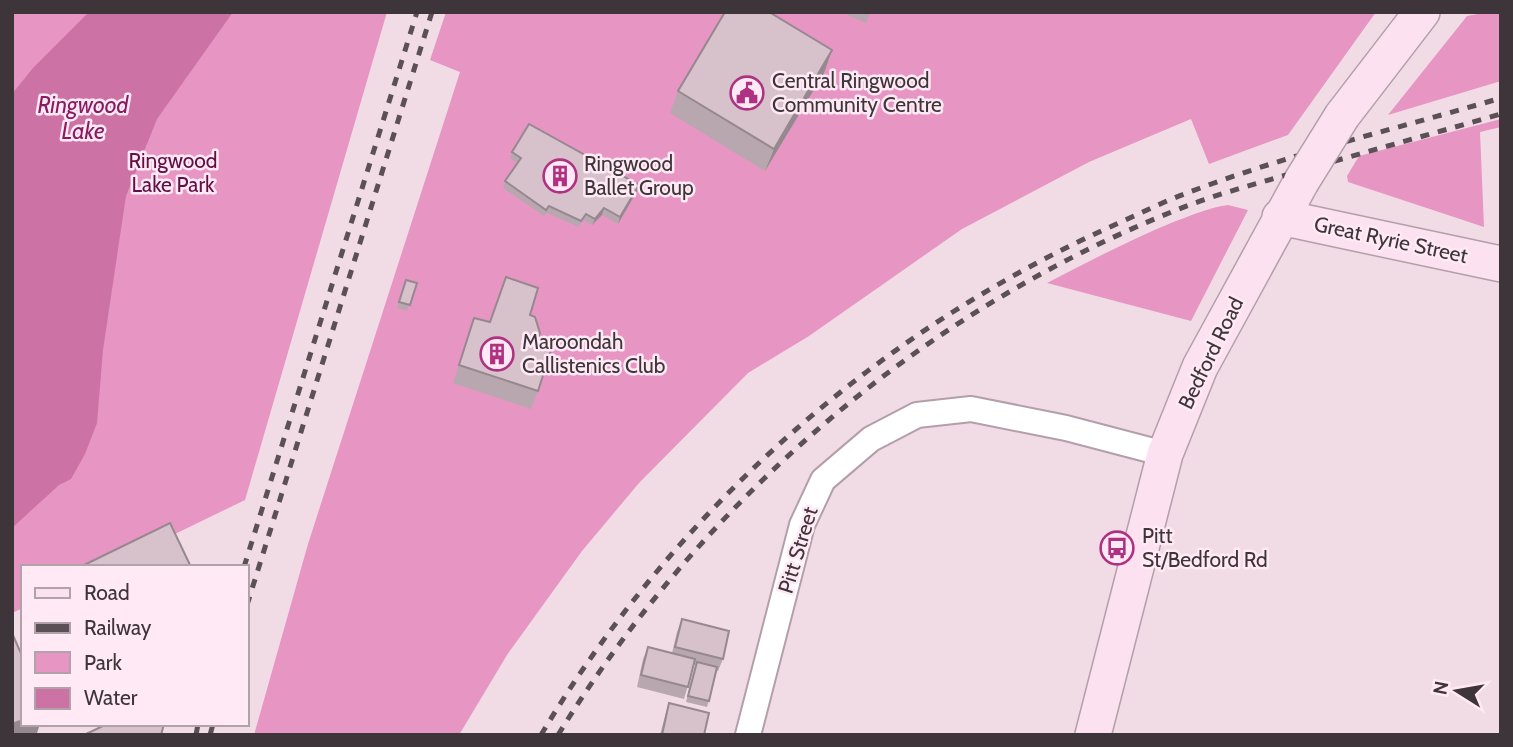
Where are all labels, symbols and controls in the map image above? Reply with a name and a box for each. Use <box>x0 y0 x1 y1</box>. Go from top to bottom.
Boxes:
place label: Central Ringwood Community Centre <box>772 68 942 117</box>
public building icon: Central Ringwood Community Centre <box>728 74 766 112</box>
water label: Ringwood Lake <box>38 91 130 145</box>
park label: Ringwood Lake Park <box>128 148 218 197</box>
place label: Ringwood Ballet Group <box>584 151 694 200</box>
building icon: Ringwood Ballet Group <box>541 157 579 195</box>
street label: Great Ryrie Street <box>1312 211 1470 268</box>
street label: Bedford Road <box>1173 293 1248 413</box>
place label: Maroondah Callistenics Club <box>522 329 666 378</box>
building icon: Maroondah Callistenics Club <box>478 335 516 373</box>
street label: Pitt Street <box>773 504 823 596</box>
place label: Pitt St/Bedford Rd <box>1142 523 1268 572</box>
bus stop icon: Pitt St/Bedford Rd <box>1098 529 1136 567</box>
legend <box>21 565 248 726</box>
text: Road <box>84 580 130 605</box>
text: Railway <box>84 615 152 640</box>
text: Park <box>84 650 122 675</box>
north arrow <box>1422 656 1492 726</box>
text: N <box>1428 679 1453 697</box>
text: Water <box>84 685 138 710</box>

